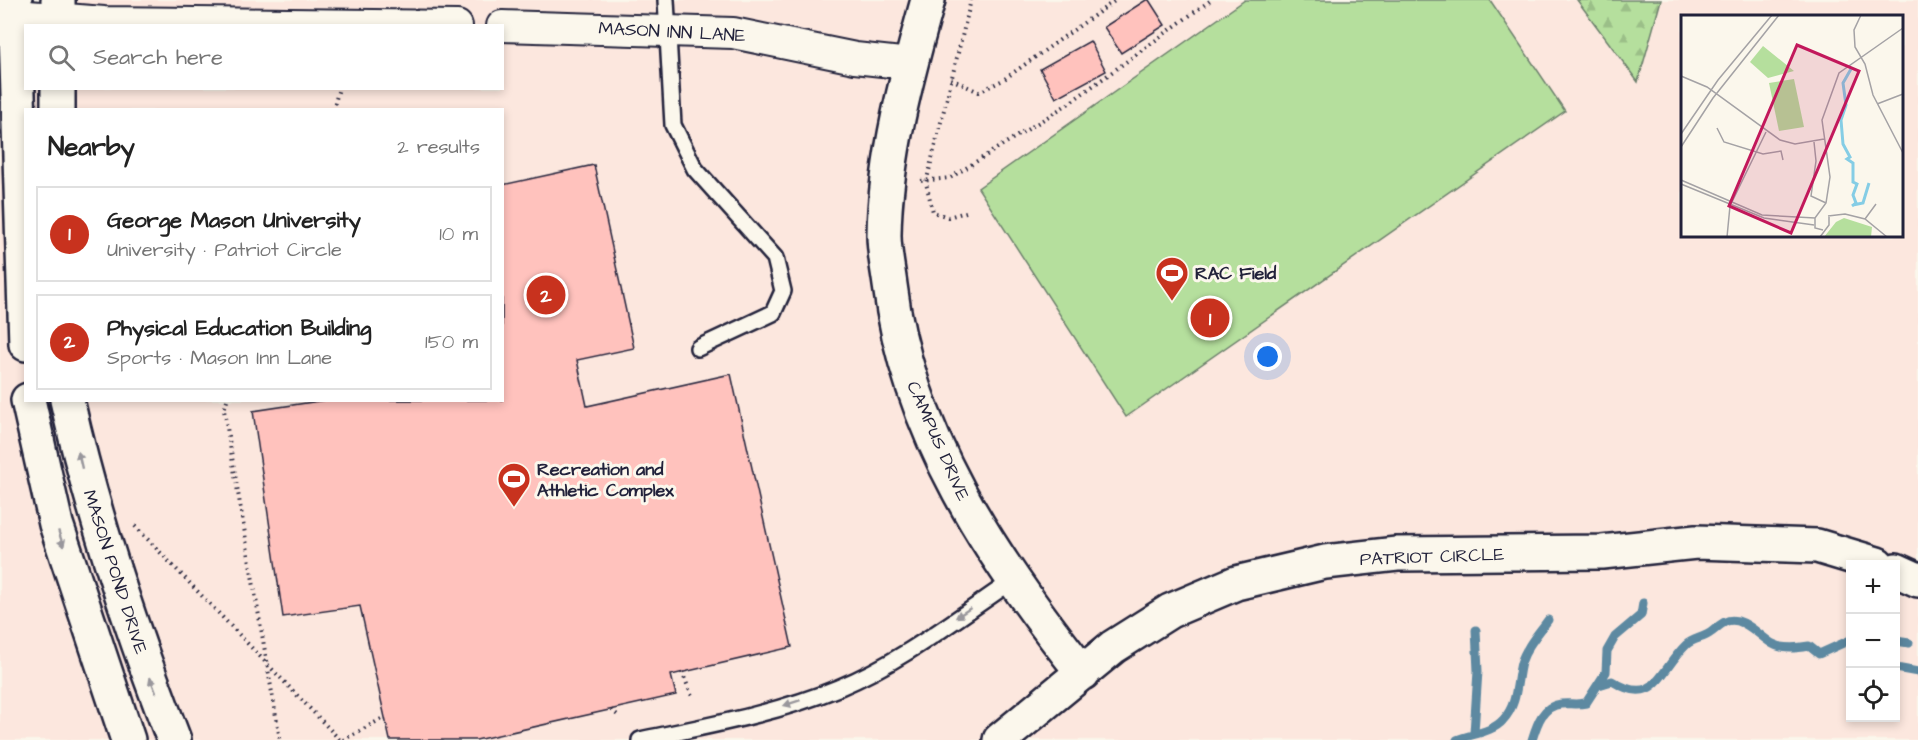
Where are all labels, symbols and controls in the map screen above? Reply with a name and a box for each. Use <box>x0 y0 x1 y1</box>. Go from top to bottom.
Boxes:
inset map <box>1681 15 1903 237</box>
street label: MASON INN LANE <box>598 16 746 48</box>
search box <box>24 24 504 90</box>
icon: search <box>45 41 78 74</box>
text: Search here <box>93 42 223 73</box>
text: Nearby <box>48 129 135 165</box>
text: 2 results <box>397 133 480 161</box>
text: George Mason University <box>107 205 361 236</box>
text: 1 <box>68 220 71 248</box>
text: 10 m <box>439 220 478 248</box>
text: University · Patriot Circle <box>107 236 342 264</box>
sports icon: RAC Field <box>1154 255 1190 302</box>
place label: RAC Field <box>1195 261 1277 286</box>
pin: 2 <box>526 272 566 318</box>
pin: 1 <box>1190 296 1230 340</box>
text: Physical Education Building <box>107 313 371 344</box>
text: 2 <box>64 328 75 356</box>
text: 150 m <box>425 328 478 356</box>
your location <box>1253 342 1282 371</box>
text: Sports · Mason Inn Lane <box>107 344 332 372</box>
street label: CAMPUS DRIVE <box>900 377 976 505</box>
one-way arrow <box>75 451 85 469</box>
place label: Recreation and Athletic Complex <box>537 457 674 503</box>
sports icon: Recreation and Athletic Complex <box>496 461 532 508</box>
street label: MASON POND DRIVE <box>77 487 153 658</box>
one-way arrow <box>57 530 66 548</box>
street label: PATRIOT CIRCLE <box>1359 542 1505 572</box>
map controls <box>1846 560 1900 722</box>
button: + <box>1846 560 1900 614</box>
one-way arrow <box>955 608 972 619</box>
button: − <box>1846 614 1900 668</box>
button: locate <box>1846 668 1900 722</box>
one-way arrow <box>148 676 158 694</box>
one-way arrow <box>783 699 801 709</box>

